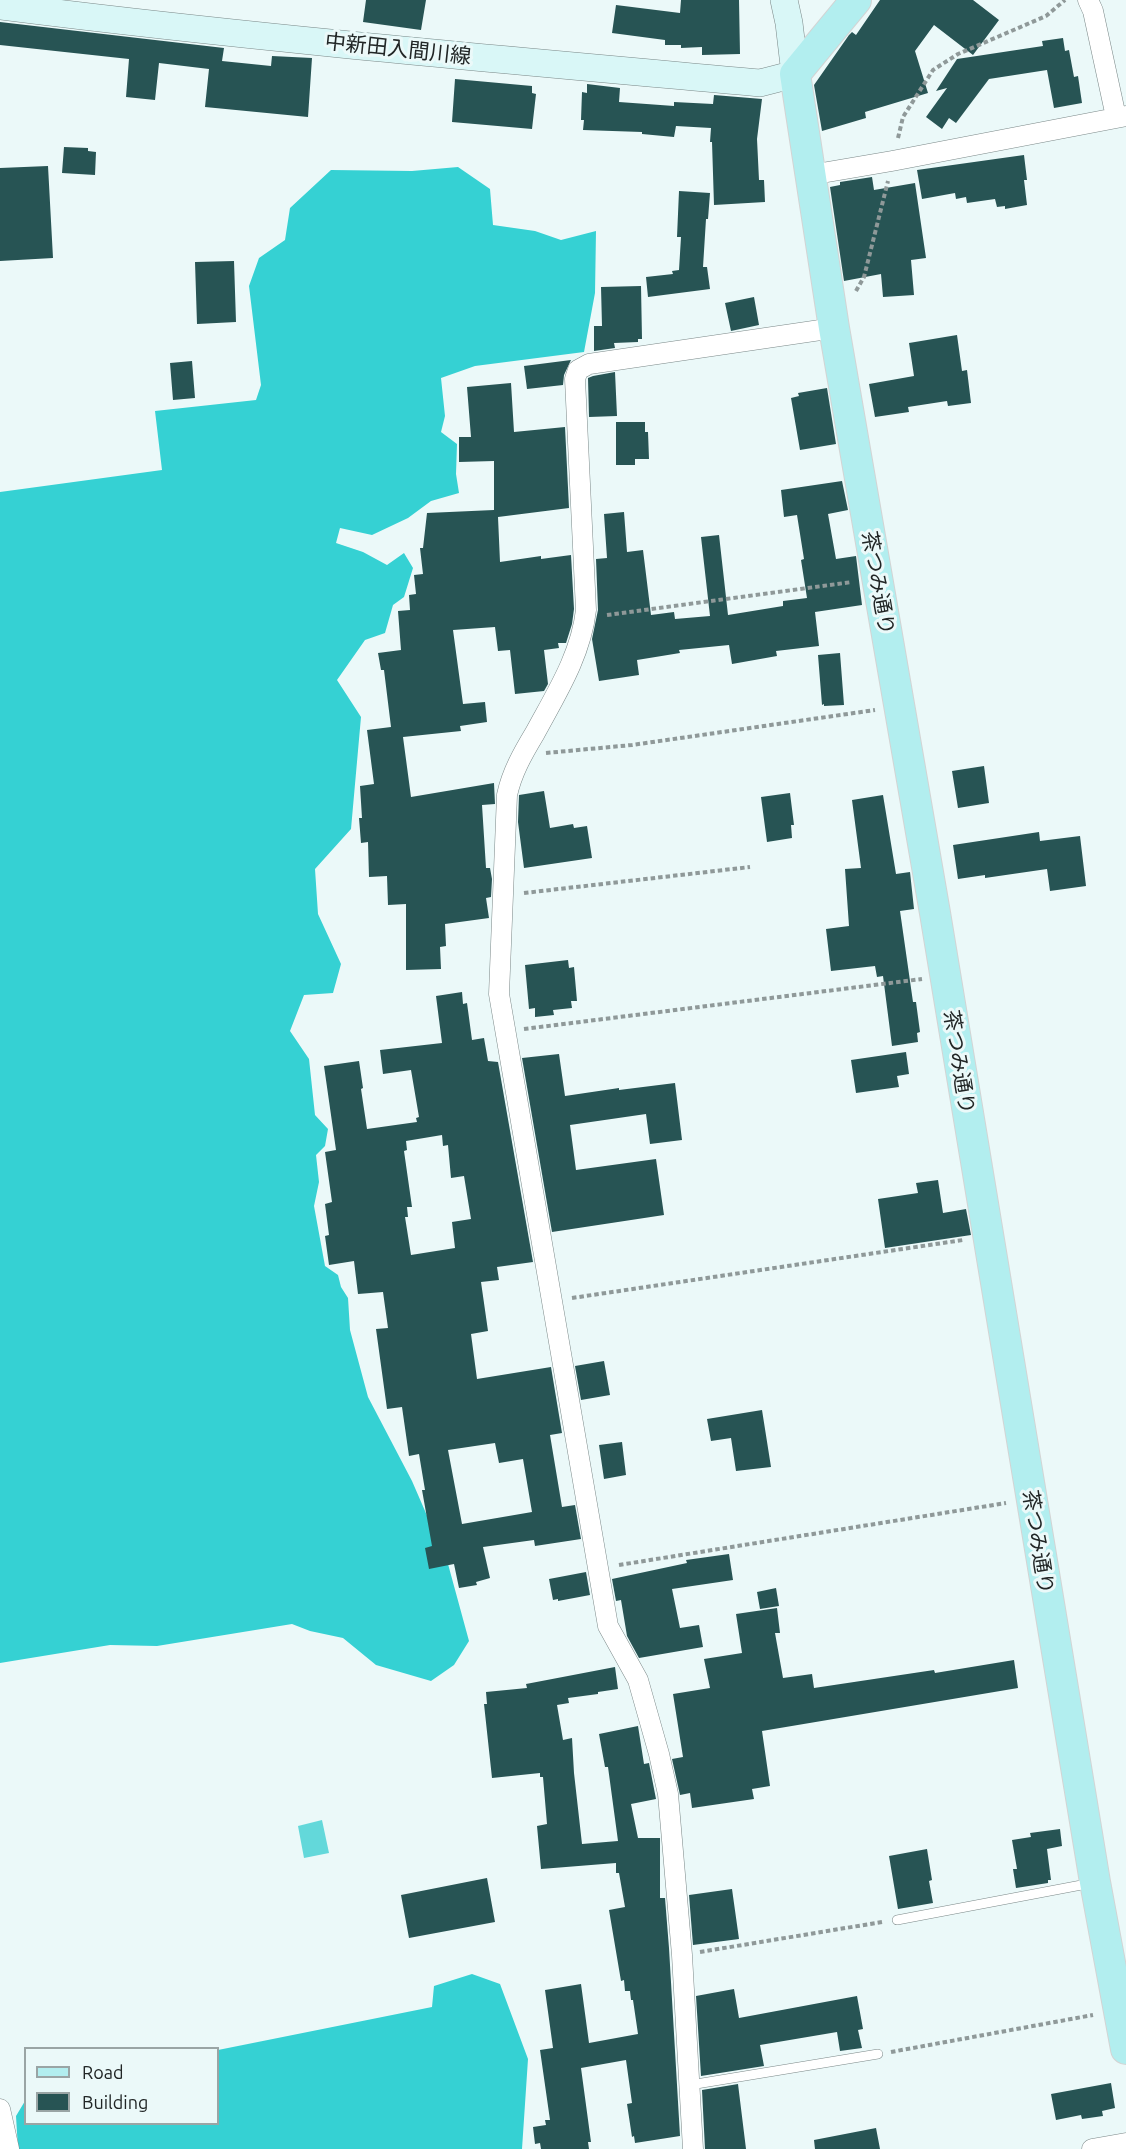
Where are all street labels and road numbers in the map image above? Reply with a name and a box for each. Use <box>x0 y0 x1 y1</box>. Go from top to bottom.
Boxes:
street label: 中新田入間川線 <box>324 29 472 69</box>
street label: 茶つみ通り <box>856 529 900 637</box>
street label: 茶つみ通り <box>938 1008 980 1116</box>
street label: 茶つみ通り <box>1017 1488 1059 1596</box>

